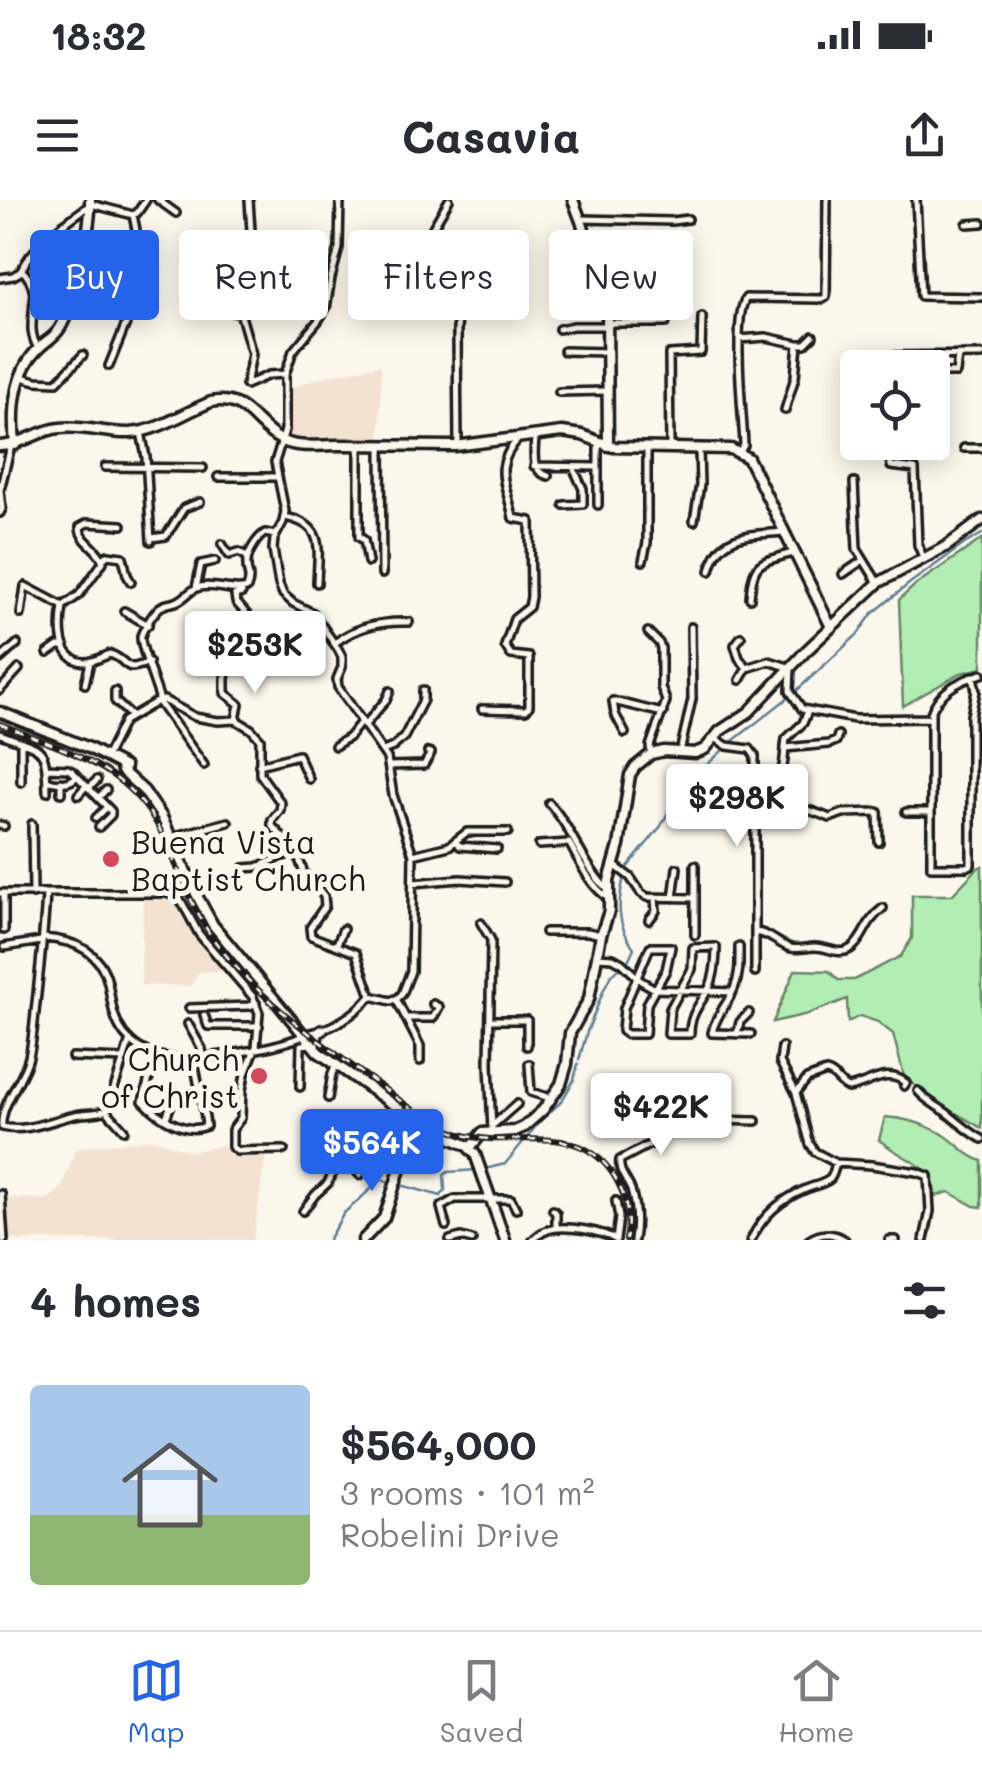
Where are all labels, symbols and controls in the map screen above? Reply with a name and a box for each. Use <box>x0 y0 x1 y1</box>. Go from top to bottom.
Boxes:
text: 18:32 <box>50 10 146 60</box>
text: Casavia <box>402 106 580 164</box>
icon: menu <box>30 108 85 163</box>
icon: share <box>897 108 952 163</box>
chip: Buy <box>30 230 159 320</box>
chip: Rent <box>179 230 328 320</box>
chip: Filters <box>348 230 529 320</box>
chip: New <box>549 230 693 320</box>
map controls <box>840 350 950 460</box>
button: locate <box>840 350 950 460</box>
pin: $253K <box>185 611 325 696</box>
text: $253K <box>207 622 303 664</box>
pin: $298K <box>667 764 807 849</box>
text: $298K <box>688 775 786 817</box>
place label: Buena Vista Baptist Church <box>131 820 366 899</box>
marker: Buena Vista Baptist Church <box>100 848 122 870</box>
place label: Church of Christ <box>101 1037 239 1116</box>
marker: Church of Christ <box>248 1065 270 1087</box>
pin: $422K <box>591 1073 731 1158</box>
text: $422K <box>613 1084 709 1126</box>
pin: $564K <box>302 1109 442 1194</box>
text: $564K <box>322 1120 422 1162</box>
text: 4 homes <box>30 1273 201 1328</box>
icon: filters <box>897 1273 952 1328</box>
text: $564,000 <box>340 1416 536 1471</box>
icon: home <box>110 1425 230 1545</box>
text: 3 rooms · 101 m² <box>340 1471 595 1513</box>
text: Robelini Drive <box>340 1513 560 1555</box>
tab: Map <box>128 1653 185 1749</box>
tab: Saved <box>440 1653 523 1749</box>
tab: Home <box>778 1653 854 1749</box>

